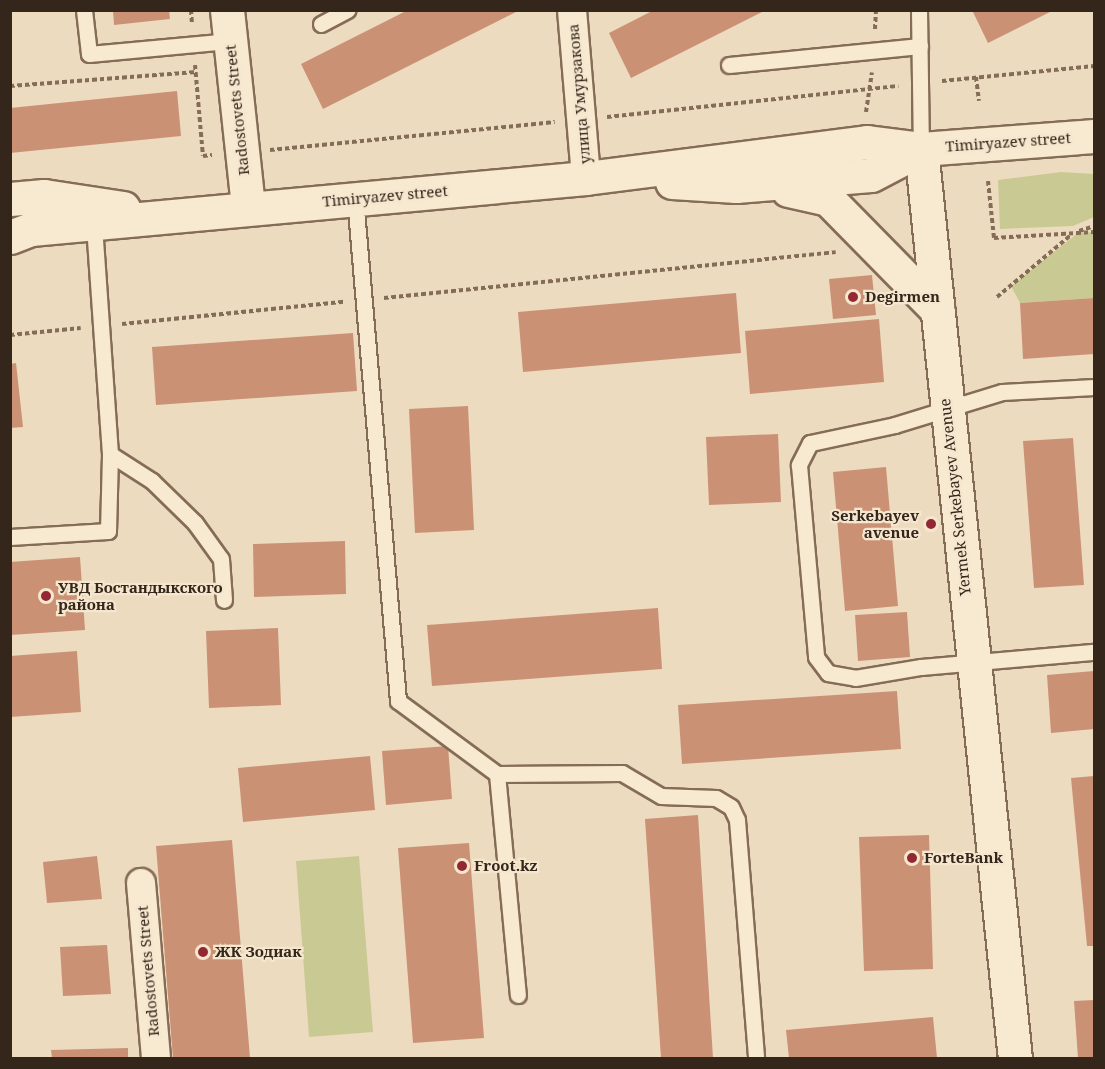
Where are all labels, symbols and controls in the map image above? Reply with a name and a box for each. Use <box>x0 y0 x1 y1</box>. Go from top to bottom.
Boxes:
street label: улица Умурзакова <box>564 23 594 165</box>
street label: Radostovets Street <box>221 44 253 176</box>
street label: Timiryazev street <box>945 129 1071 155</box>
street label: Timiryazev street <box>322 182 448 210</box>
place label: Degirmen <box>865 288 940 306</box>
marker: Degirmen <box>846 290 860 304</box>
street label: Yermek Serkebayev Avenue <box>936 398 974 596</box>
place label: Serkebayev avenue <box>831 506 919 541</box>
marker: Serkebayev avenue <box>924 517 938 531</box>
place label: УВД Бостандыкского района <box>58 578 223 613</box>
marker: УВД Бостандыкского района <box>39 589 53 603</box>
place label: ForteBank <box>924 849 1003 867</box>
marker: ForteBank <box>905 851 919 865</box>
place label: Froot.kz <box>474 857 538 875</box>
marker: Froot.kz <box>455 859 469 873</box>
street label: Radostovets Street <box>133 905 163 1037</box>
place label: ЖК Зодиак <box>215 943 302 961</box>
marker: ЖК Зодиак <box>196 945 210 959</box>

